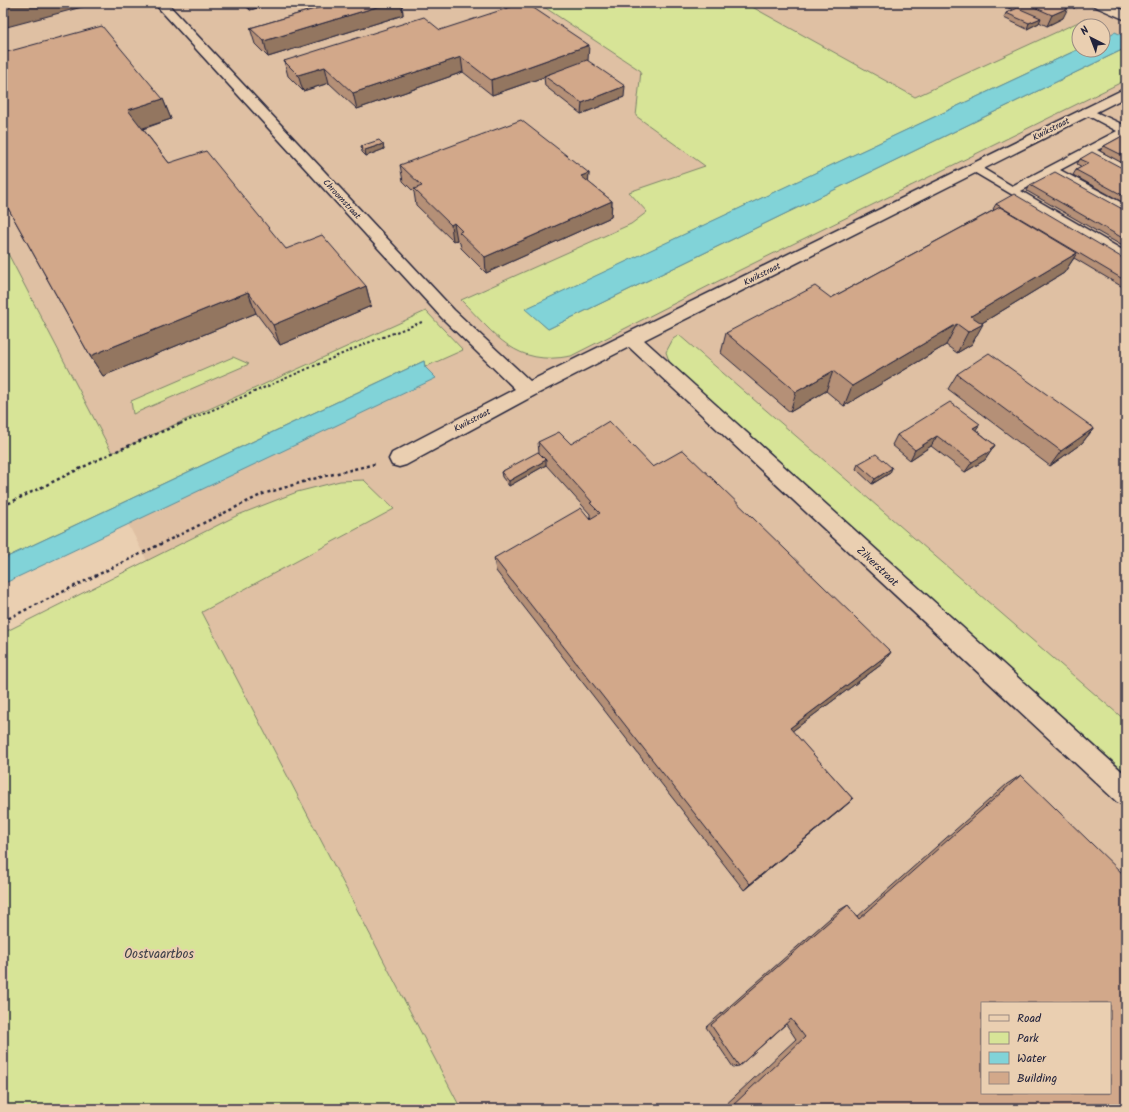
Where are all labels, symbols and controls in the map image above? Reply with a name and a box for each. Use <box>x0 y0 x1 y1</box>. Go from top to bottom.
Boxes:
north arrow <box>1071 18 1111 58</box>
text: N <box>1076 22 1094 40</box>
street label: Kwikstraat <box>1030 113 1073 145</box>
street label: Chroomstraat <box>319 176 365 223</box>
street label: Kwikstraat <box>741 258 784 290</box>
street label: Kwikstraat <box>451 404 494 436</box>
street label: Zilverstraat <box>852 542 903 592</box>
park label: Oostvaartbos <box>124 944 194 965</box>
legend <box>981 1002 1111 1094</box>
text: Road <box>1017 1009 1042 1028</box>
text: Park <box>1017 1029 1039 1048</box>
text: Water <box>1017 1049 1047 1068</box>
text: Building <box>1017 1069 1057 1088</box>

